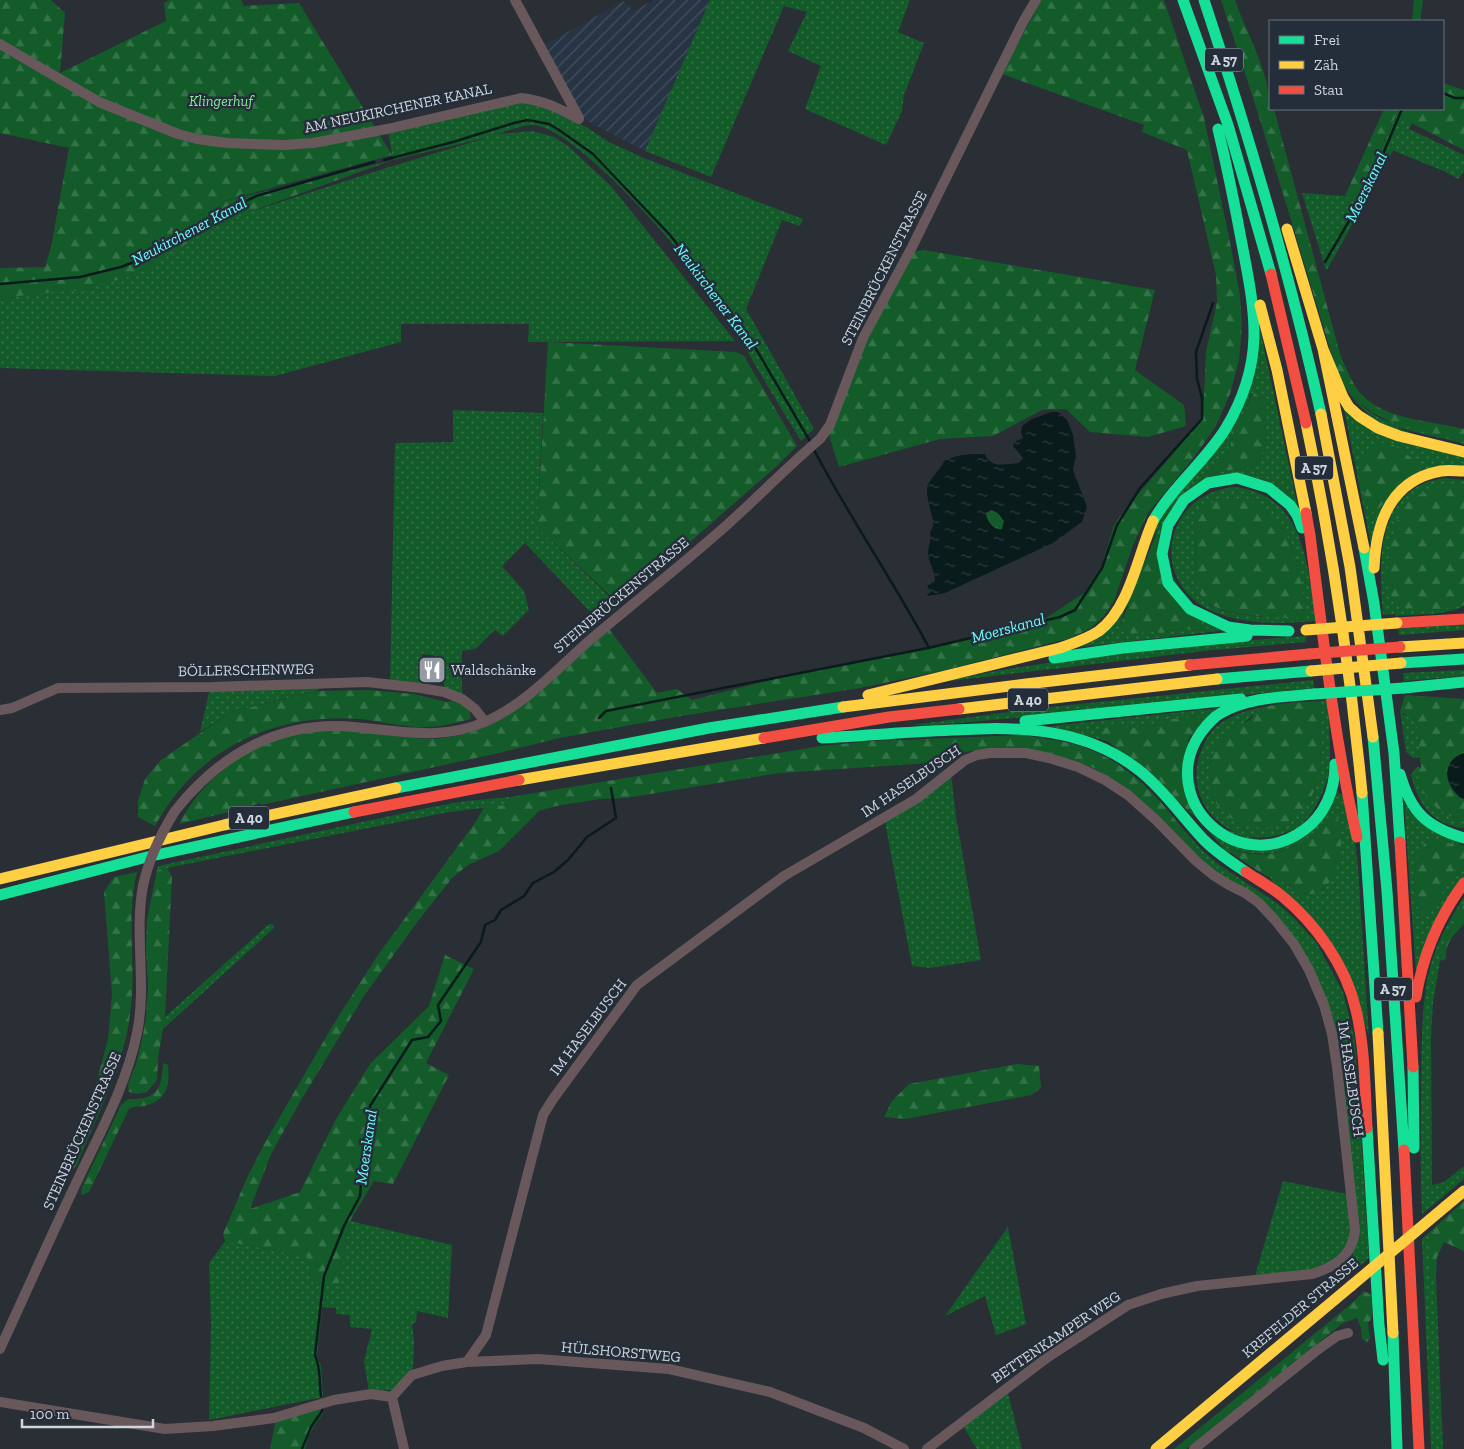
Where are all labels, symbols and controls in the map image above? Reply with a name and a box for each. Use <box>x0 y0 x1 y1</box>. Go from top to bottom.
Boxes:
legend <box>1269 20 1444 110</box>
text: Frei <box>1314 31 1340 49</box>
road number: A 57 <box>1205 48 1243 72</box>
text: Zäh <box>1314 56 1339 74</box>
street label: AM NEUKIRCHENER KANAL <box>303 79 493 137</box>
text: Stau <box>1314 81 1344 99</box>
park label: Klingerhuf <box>189 92 255 110</box>
water label: Moerskanal <box>1341 149 1391 225</box>
street label: STEINBRÜCKENSTRASSE <box>837 188 931 348</box>
water label: Neukirchener Kanal <box>128 193 250 269</box>
water label: Neukirchener Kanal <box>670 239 762 353</box>
road number: A 57 <box>1295 456 1333 479</box>
street label: STEINBRÜCKENSTRASSE <box>550 533 692 657</box>
water label: Moerskanal <box>969 609 1047 647</box>
restaurant icon: Waldschänke <box>417 655 447 685</box>
street label: BÖLLERSCHENWEG <box>178 660 314 680</box>
place label: Waldschänke <box>451 661 536 679</box>
road number: A 40 <box>1008 688 1048 712</box>
street label: IM HASELBUSCH <box>858 741 964 821</box>
road number: A 40 <box>229 806 269 830</box>
street label: IM HASELBUSCH <box>546 975 630 1079</box>
road number: A 57 <box>1374 978 1412 1001</box>
street label: IM HASELBUSCH <box>1334 1020 1368 1138</box>
street label: STEINBRÜCKENSTRASSE <box>39 1049 125 1213</box>
water label: Moerskanal <box>351 1108 381 1186</box>
street label: KREFELDER STRASSE <box>1238 1254 1362 1362</box>
street label: BETTENKAMPER WEG <box>988 1287 1124 1387</box>
street label: HÜLSHORSTWEG <box>560 1338 682 1366</box>
scale bar <box>22 1396 154 1428</box>
text: 100 m <box>30 1405 69 1423</box>

